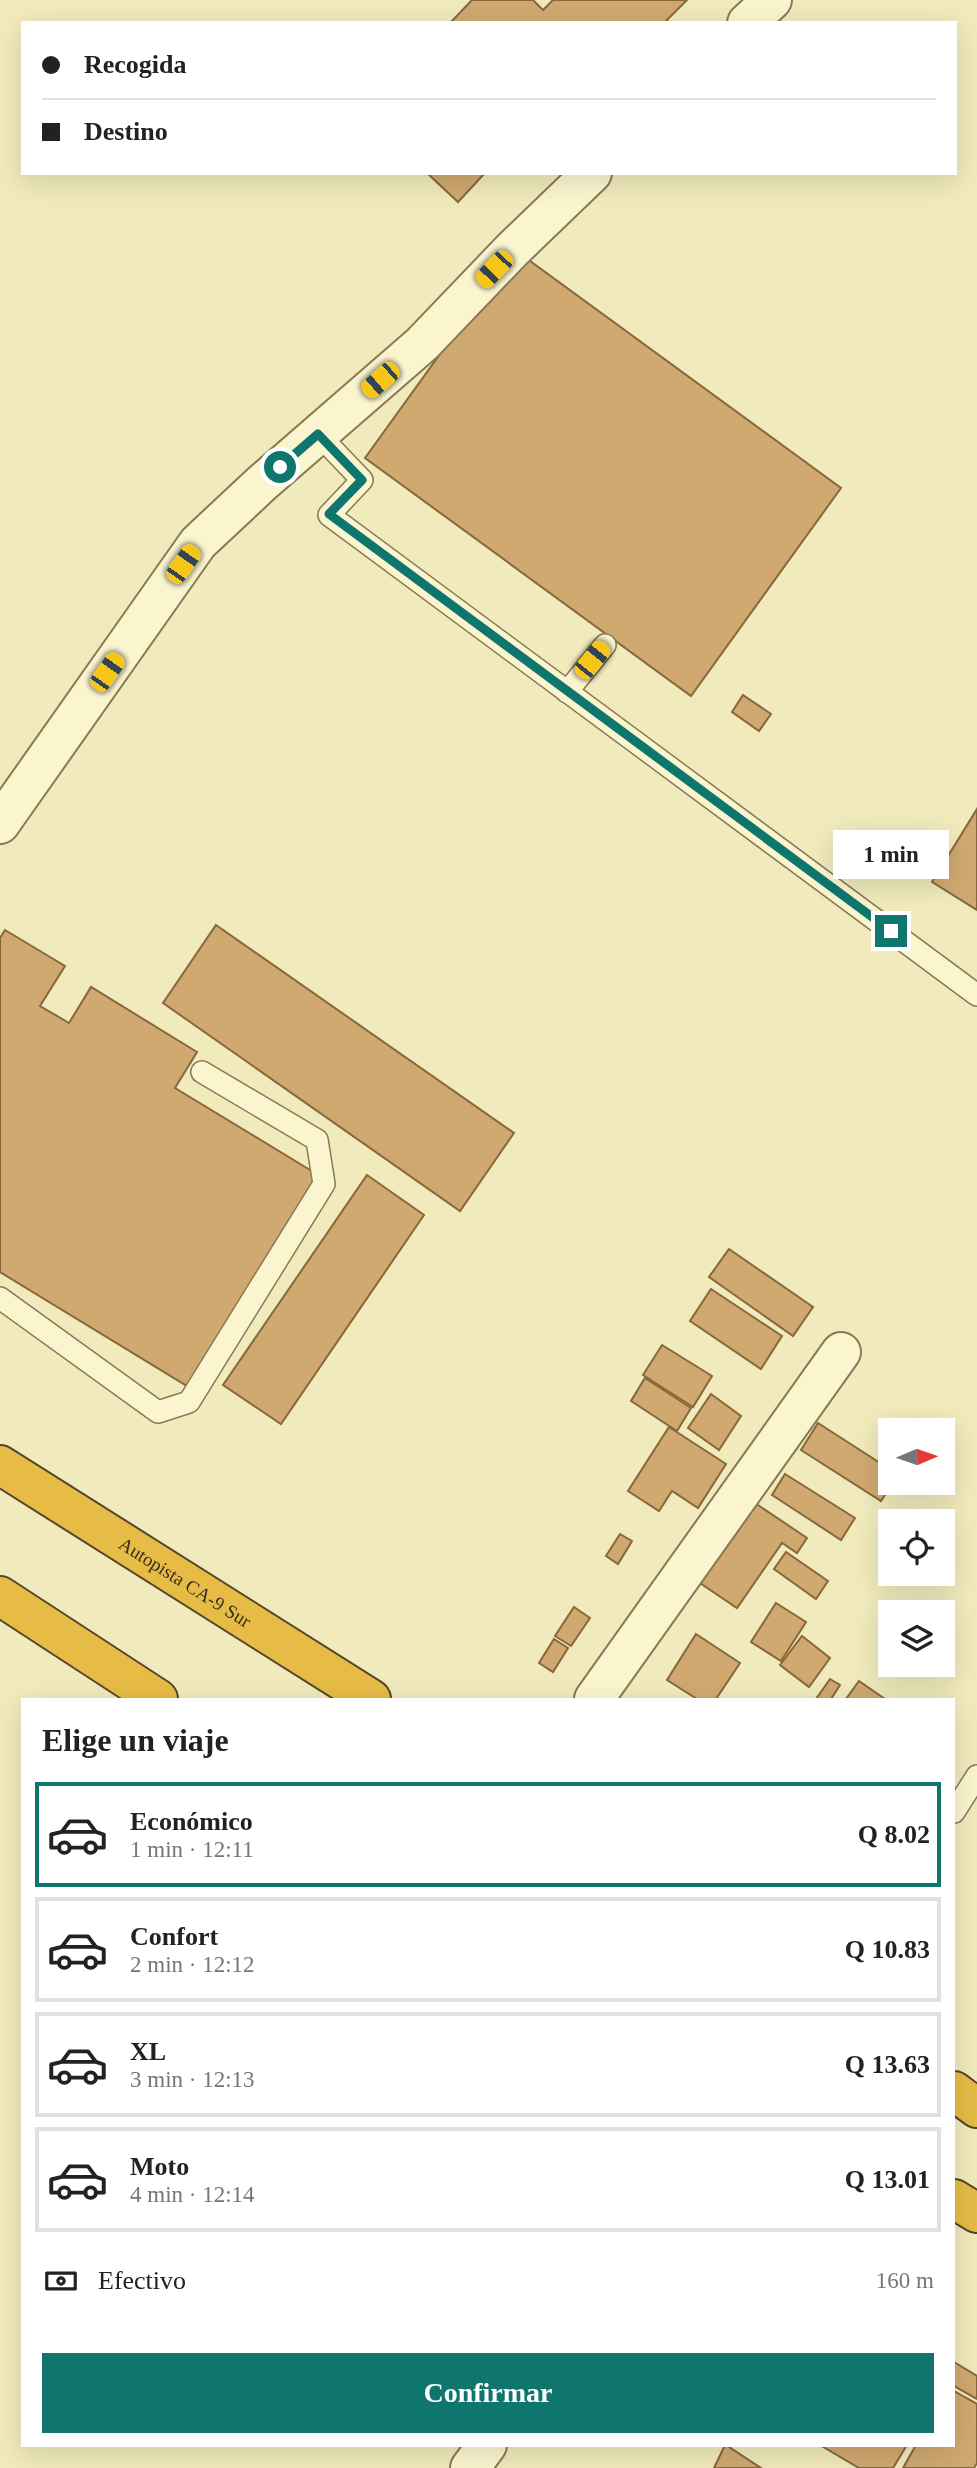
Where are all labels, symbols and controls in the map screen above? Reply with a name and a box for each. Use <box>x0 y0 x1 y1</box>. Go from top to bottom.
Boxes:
text: Recogida <box>84 50 187 79</box>
text: Destino <box>84 117 168 146</box>
car <box>472 247 517 291</box>
car <box>358 358 403 402</box>
route start <box>264 451 296 483</box>
car <box>163 541 204 587</box>
car <box>571 637 614 683</box>
car <box>87 649 128 695</box>
callout: 1 min <box>833 830 949 878</box>
text: 1 min <box>863 842 919 867</box>
route end <box>875 915 907 947</box>
north arrow <box>878 1418 956 1494</box>
map controls <box>878 1418 955 1677</box>
button: locate <box>878 1509 955 1586</box>
street label: Autopista CA-9 Sur <box>115 1532 256 1632</box>
button: layers <box>878 1600 955 1677</box>
text: Elige un viaje <box>42 1722 229 1758</box>
icon: car <box>46 1803 109 1866</box>
text: Económico <box>130 1807 253 1836</box>
text: Q 8.02 <box>858 1820 930 1849</box>
text: 1 min · 12:11 <box>130 1837 254 1862</box>
icon: car <box>46 1918 109 1981</box>
text: Confort <box>130 1922 218 1951</box>
text: Q 10.83 <box>845 1935 930 1964</box>
text: 2 min · 12:12 <box>130 1952 255 1977</box>
icon: car <box>46 2033 109 2096</box>
text: XL <box>130 2037 166 2066</box>
text: Q 13.63 <box>845 2050 930 2079</box>
text: 3 min · 12:13 <box>130 2067 255 2092</box>
icon: car <box>46 2148 109 2211</box>
text: Moto <box>130 2152 189 2181</box>
text: Q 13.01 <box>845 2165 930 2194</box>
text: 4 min · 12:14 <box>130 2182 255 2207</box>
icon: cash <box>42 2262 80 2300</box>
text: Efectivo <box>98 2266 186 2295</box>
text: 160 m <box>876 2268 934 2293</box>
button: Confirmar <box>42 2353 934 2433</box>

